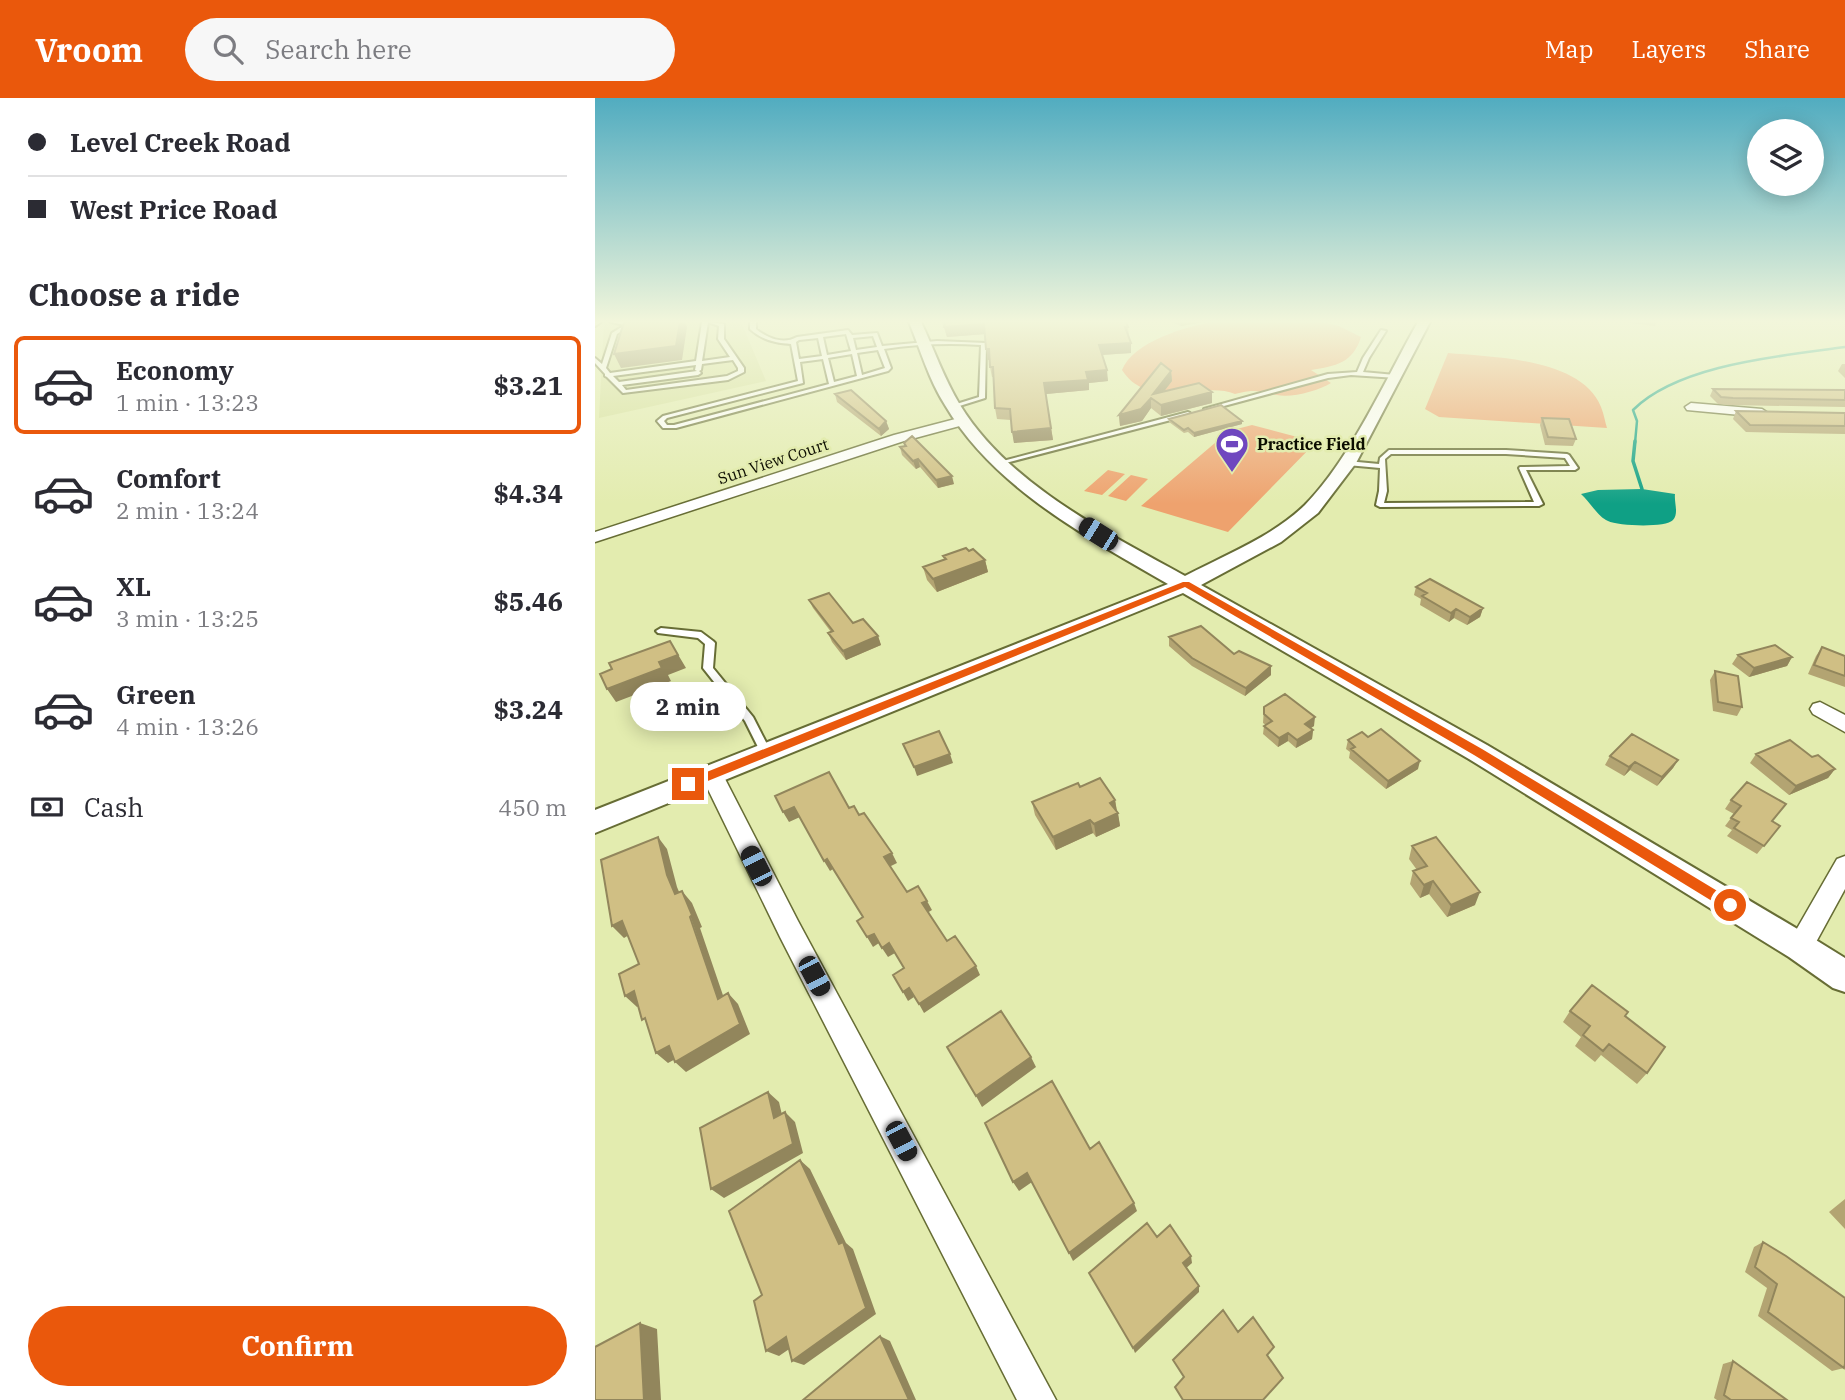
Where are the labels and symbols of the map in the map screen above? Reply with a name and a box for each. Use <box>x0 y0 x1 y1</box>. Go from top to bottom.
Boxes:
sports icon: Practice Field <box>1213 425 1251 474</box>
street label: Sun View Court <box>715 434 831 488</box>
place label: Practice Field <box>1257 434 1366 454</box>
car <box>1075 514 1122 554</box>
callout: 2 min <box>630 682 746 732</box>
route end <box>672 768 704 800</box>
car <box>738 843 775 889</box>
route start <box>1714 889 1746 921</box>
car <box>795 953 834 999</box>
car <box>882 1118 921 1164</box>

